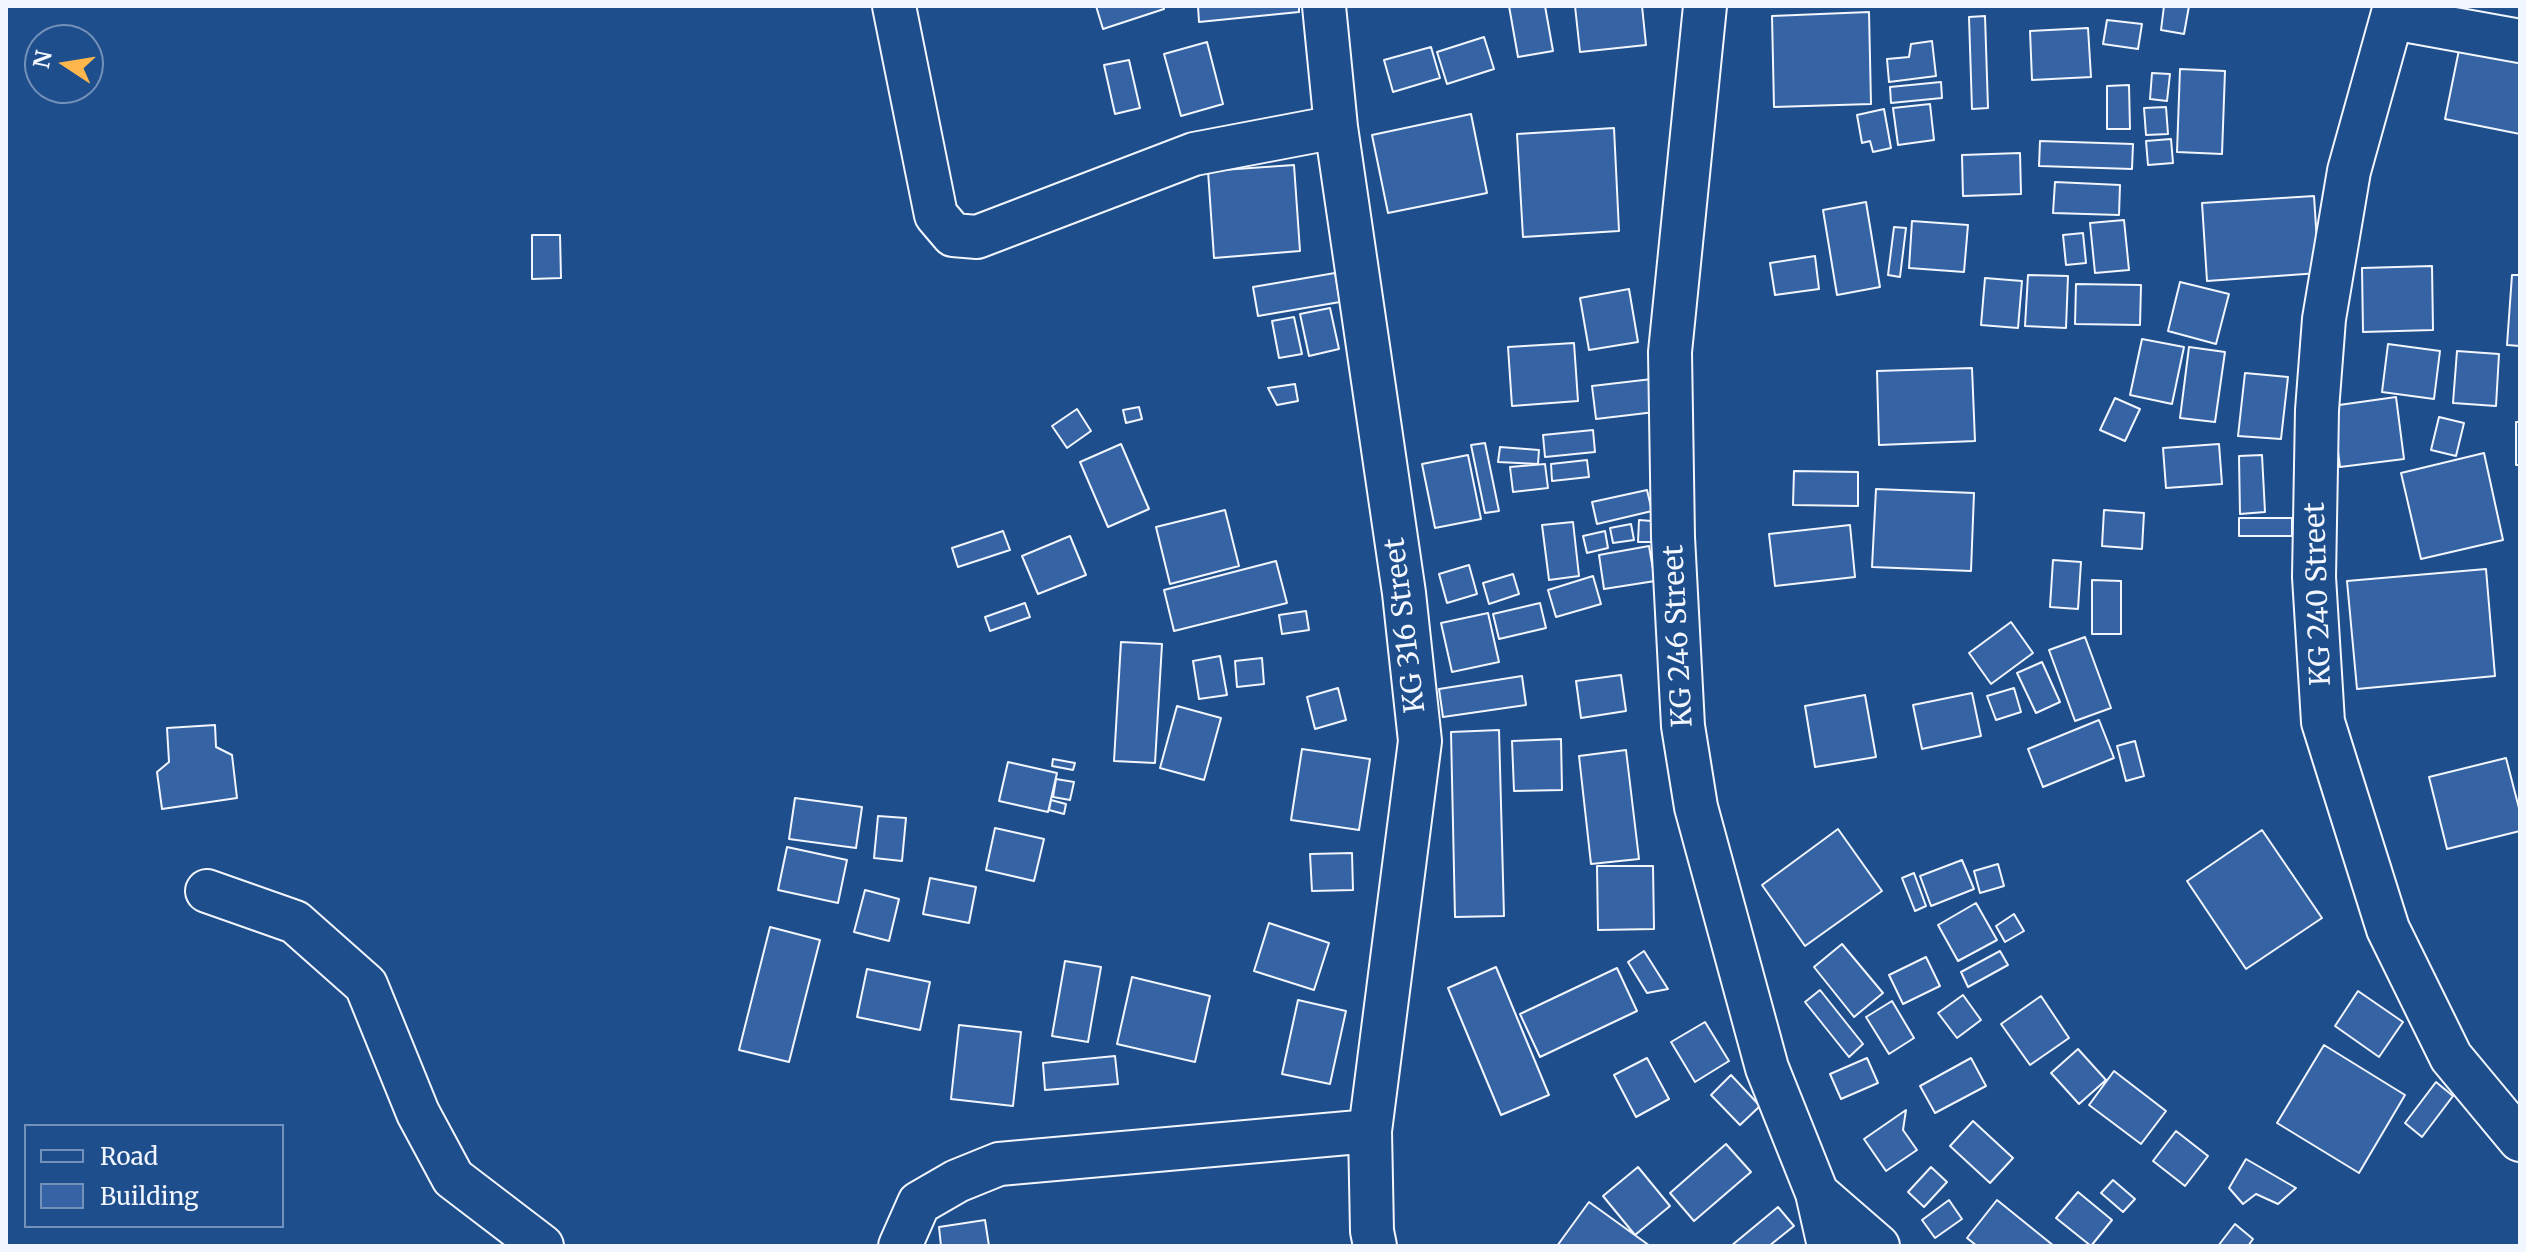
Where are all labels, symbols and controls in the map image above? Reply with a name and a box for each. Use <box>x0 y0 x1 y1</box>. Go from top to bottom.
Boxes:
north arrow <box>24 24 104 104</box>
text: N <box>27 48 58 71</box>
street label: KG 240 Street <box>2299 502 2339 686</box>
street label: KG 316 Street <box>1379 536 1433 714</box>
street label: KG 246 Street <box>1657 544 1701 728</box>
legend <box>24 1124 284 1228</box>
text: Road <box>100 1141 158 1172</box>
text: Building <box>100 1181 199 1212</box>

